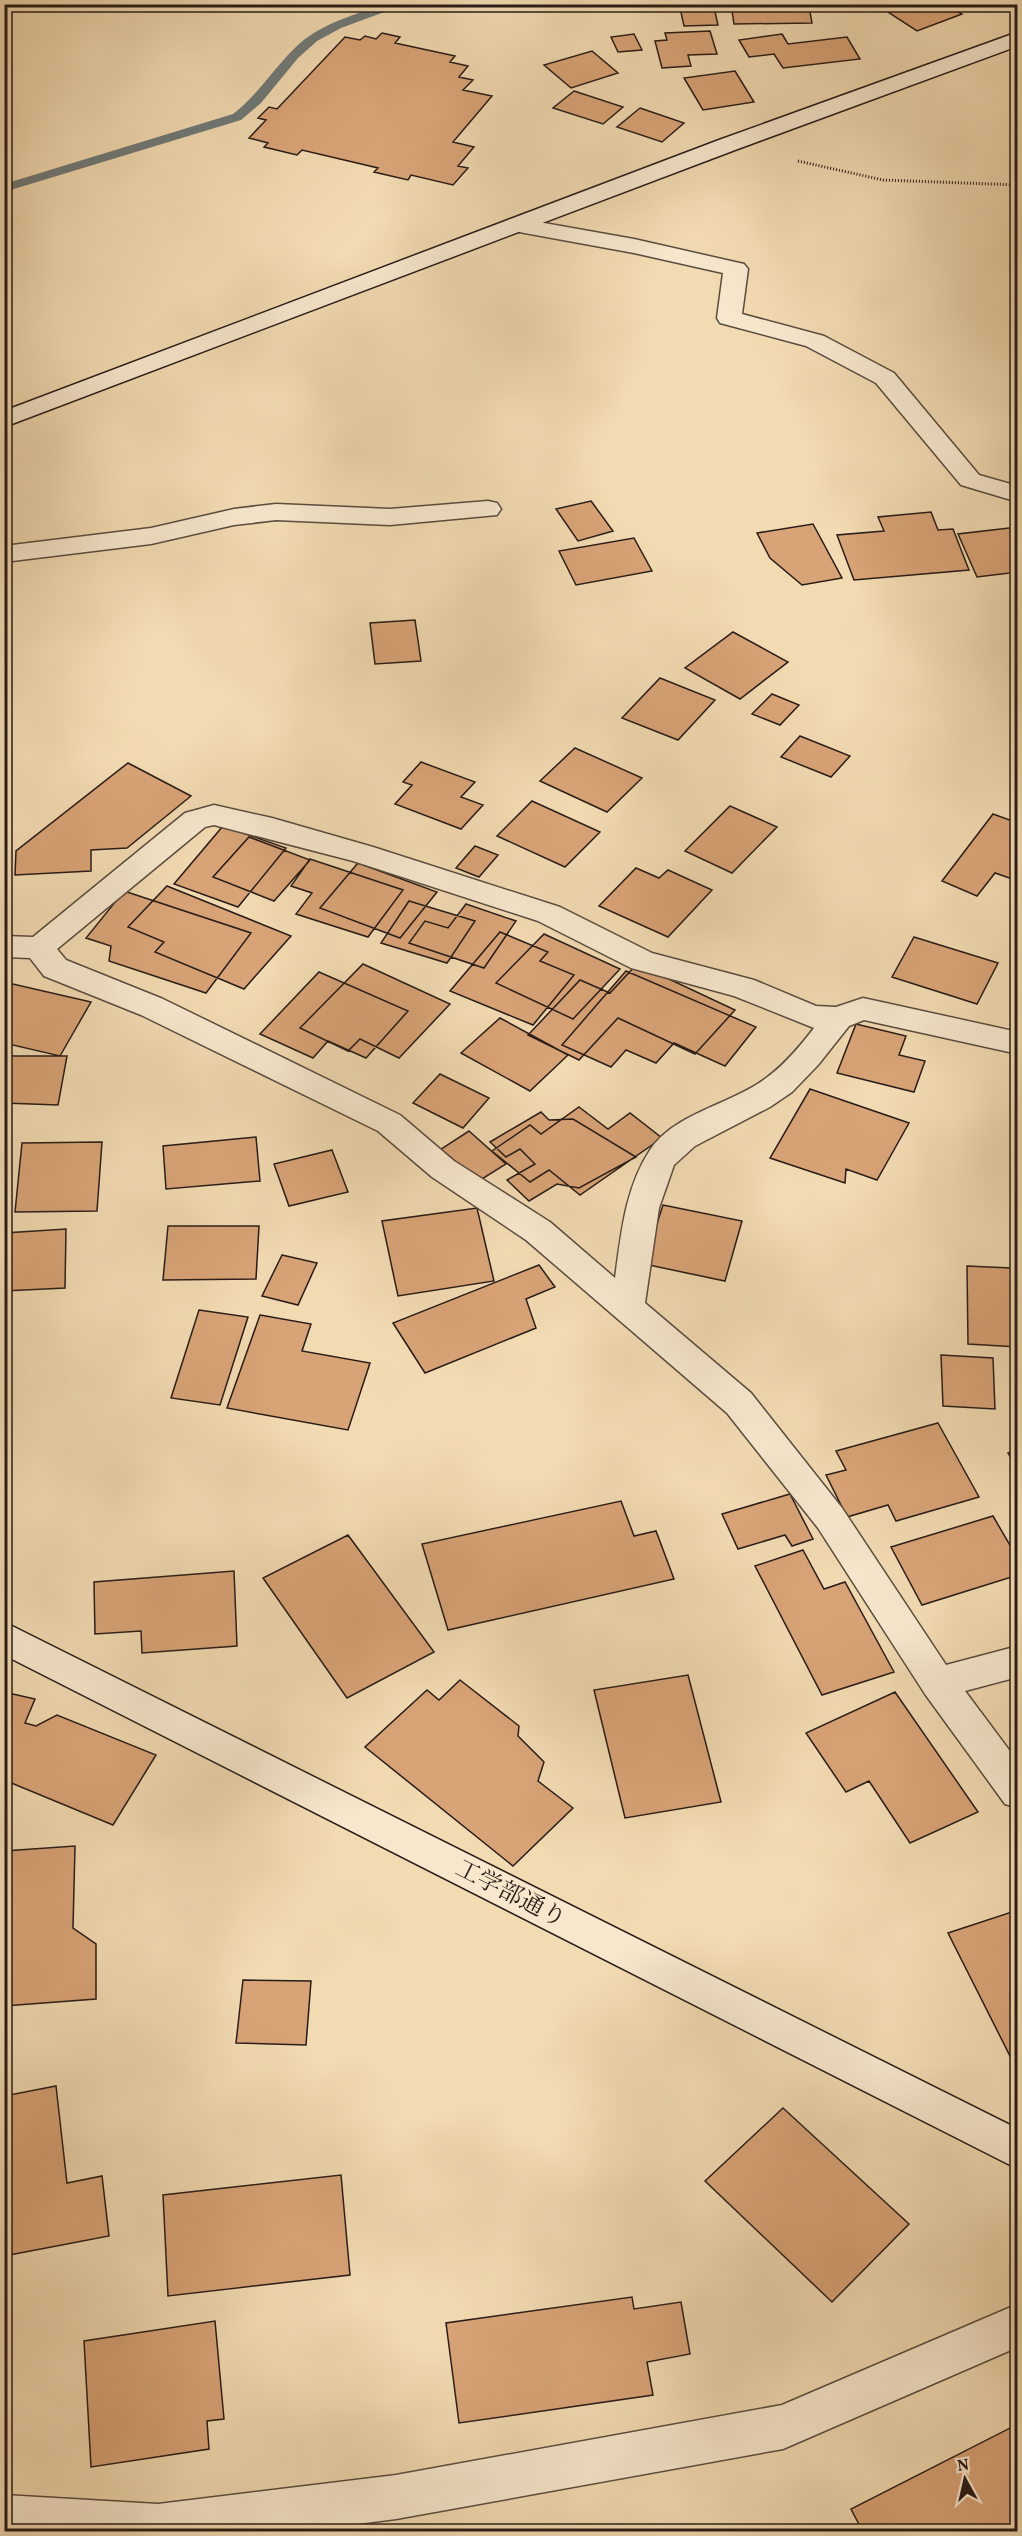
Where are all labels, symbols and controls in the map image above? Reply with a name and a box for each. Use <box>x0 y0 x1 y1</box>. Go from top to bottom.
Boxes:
street label: 工学部通り <box>449 1852 571 1937</box>
north arrow <box>935 2449 995 2509</box>
text: N <box>956 2454 971 2478</box>

